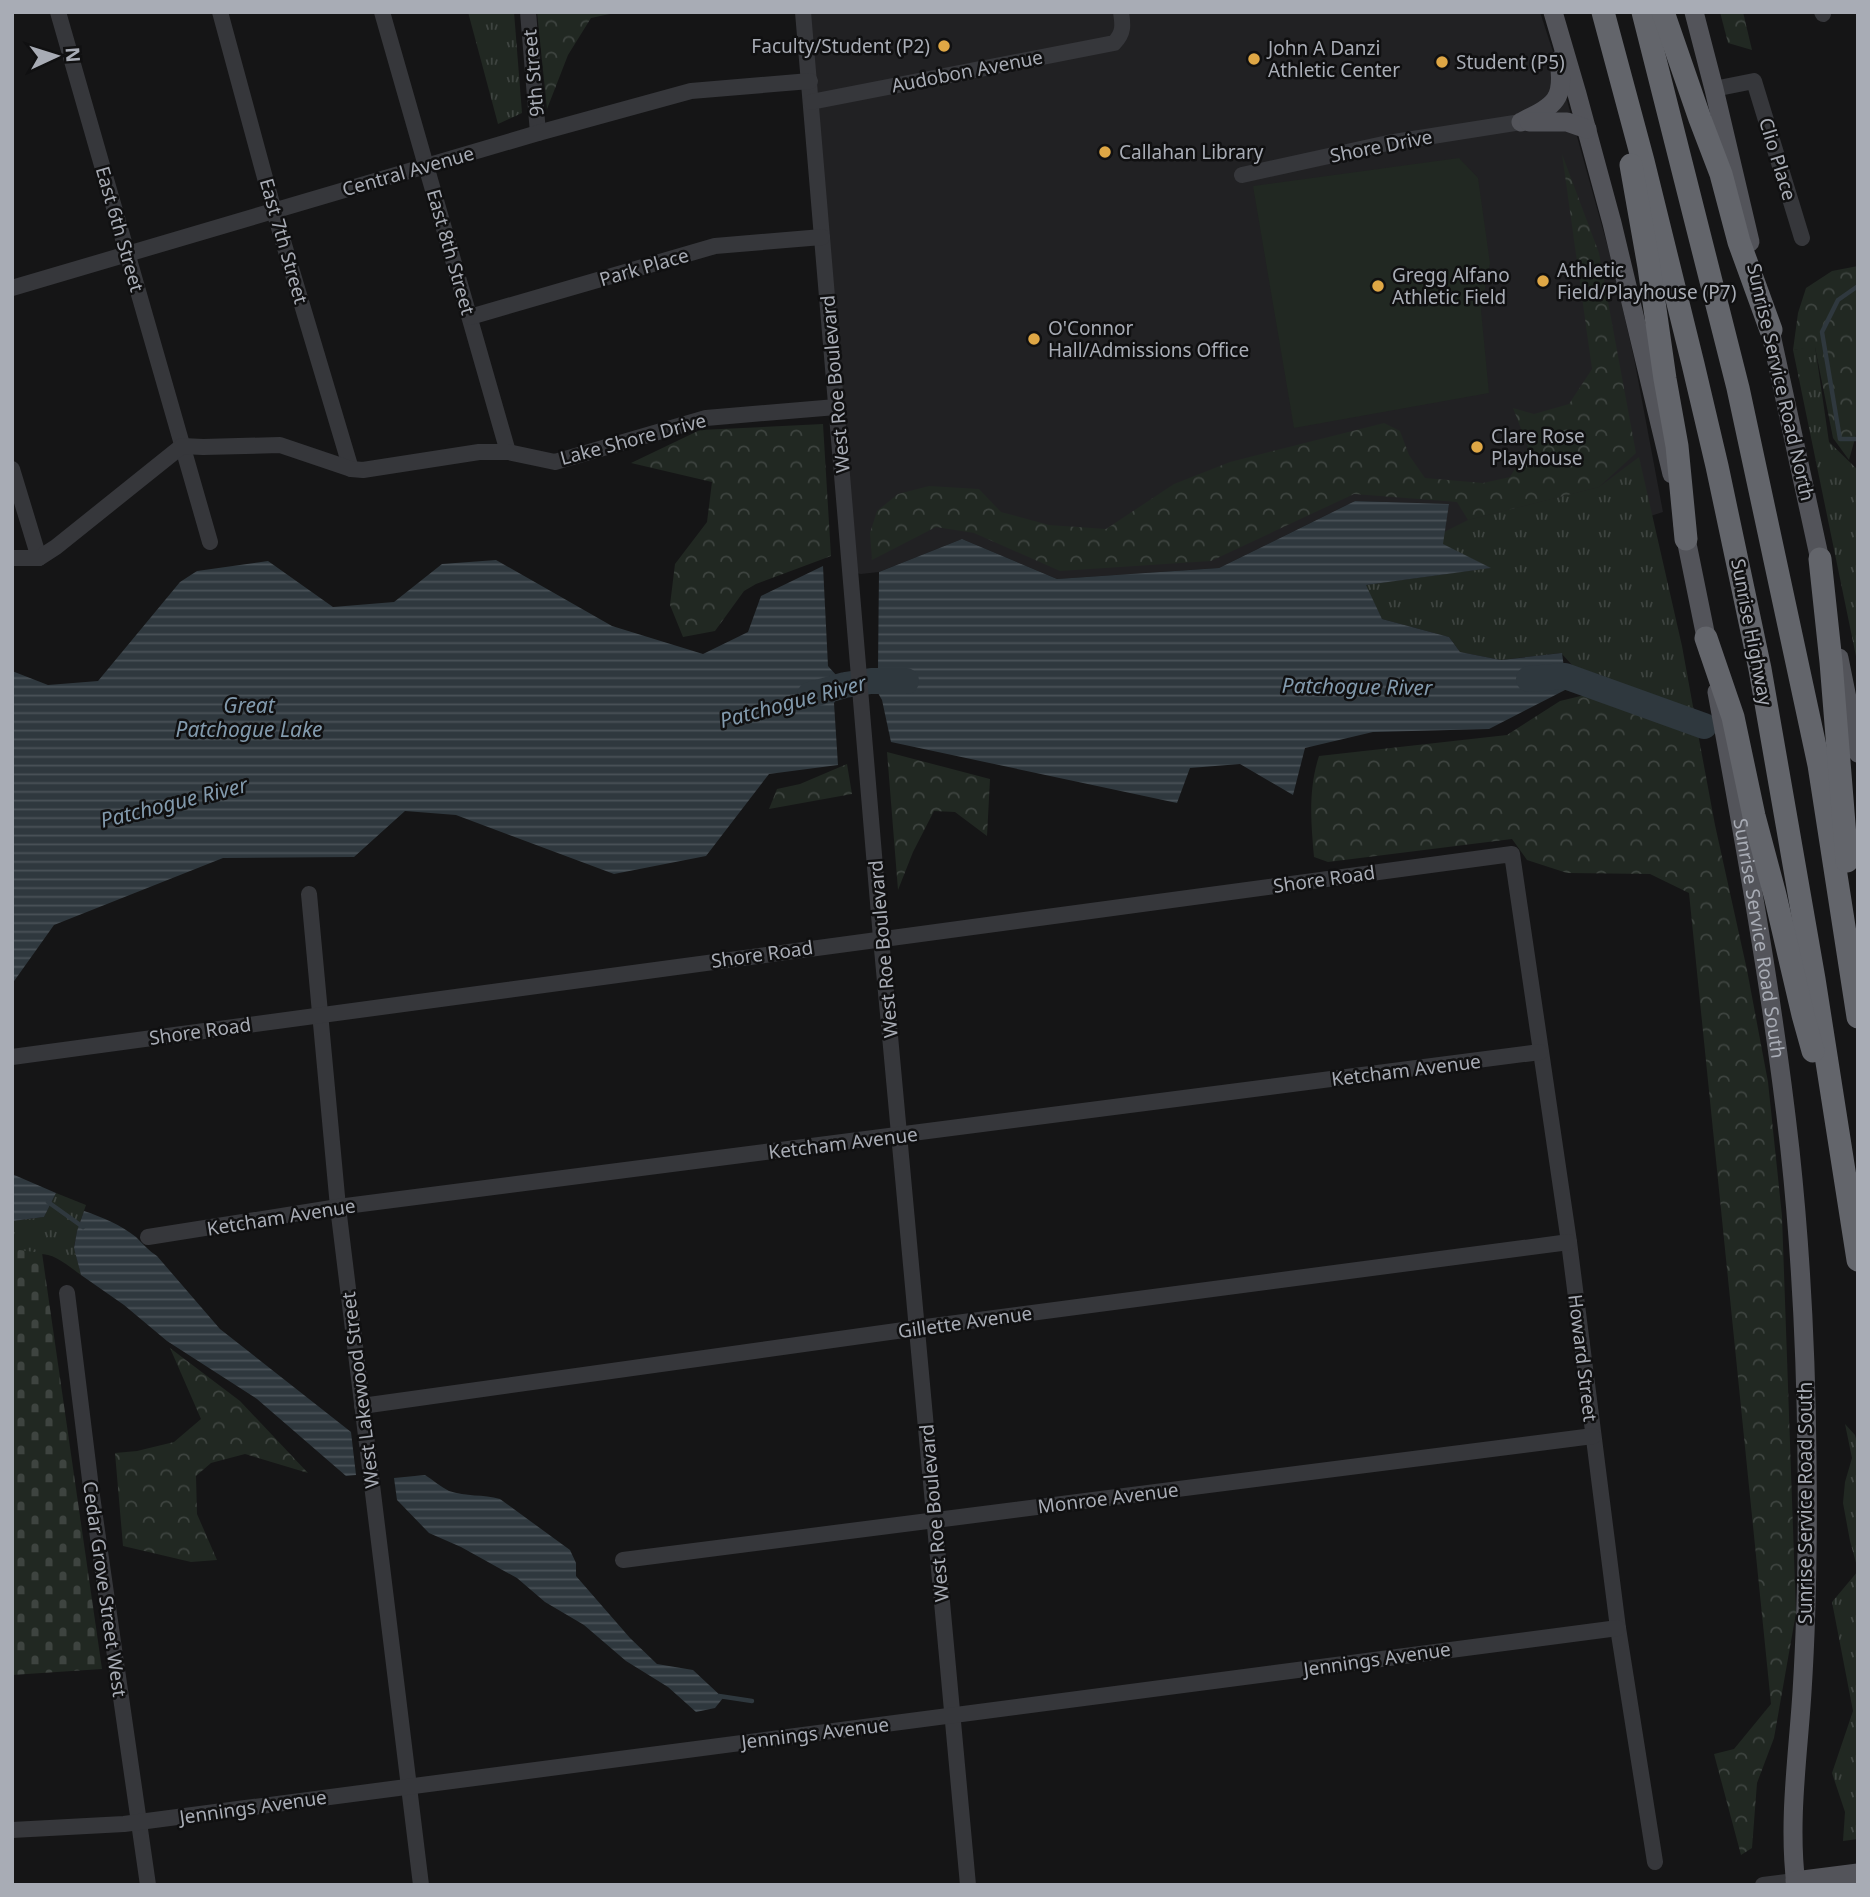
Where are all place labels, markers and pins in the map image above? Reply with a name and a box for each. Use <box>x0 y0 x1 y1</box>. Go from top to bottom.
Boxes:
place label: Faculty/Student (P2) <box>751 33 930 59</box>
place label: John A Danzi Athletic Center <box>1266 35 1400 83</box>
marker: Faculty/Student (P2) <box>936 38 952 54</box>
place label: Student (P5) <box>1456 49 1565 75</box>
marker: John A Danzi Athletic Center <box>1246 51 1262 67</box>
marker: Student (P5) <box>1434 54 1450 70</box>
place label: Callahan Library <box>1119 139 1264 165</box>
marker: Callahan Library <box>1097 144 1113 160</box>
place label: Athletic Field/Playhouse (P7) <box>1557 257 1736 305</box>
place label: Gregg Alfano Athletic Field <box>1392 262 1510 310</box>
marker: Athletic Field/Playhouse (P7) <box>1535 273 1551 289</box>
marker: Gregg Alfano Athletic Field <box>1370 278 1386 294</box>
place label: O'Connor Hall/Admissions Office <box>1048 315 1249 363</box>
marker: O'Connor Hall/Admissions Office <box>1026 331 1042 347</box>
place label: Clare Rose Playhouse <box>1491 423 1585 471</box>
marker: Clare Rose Playhouse <box>1469 439 1485 455</box>

